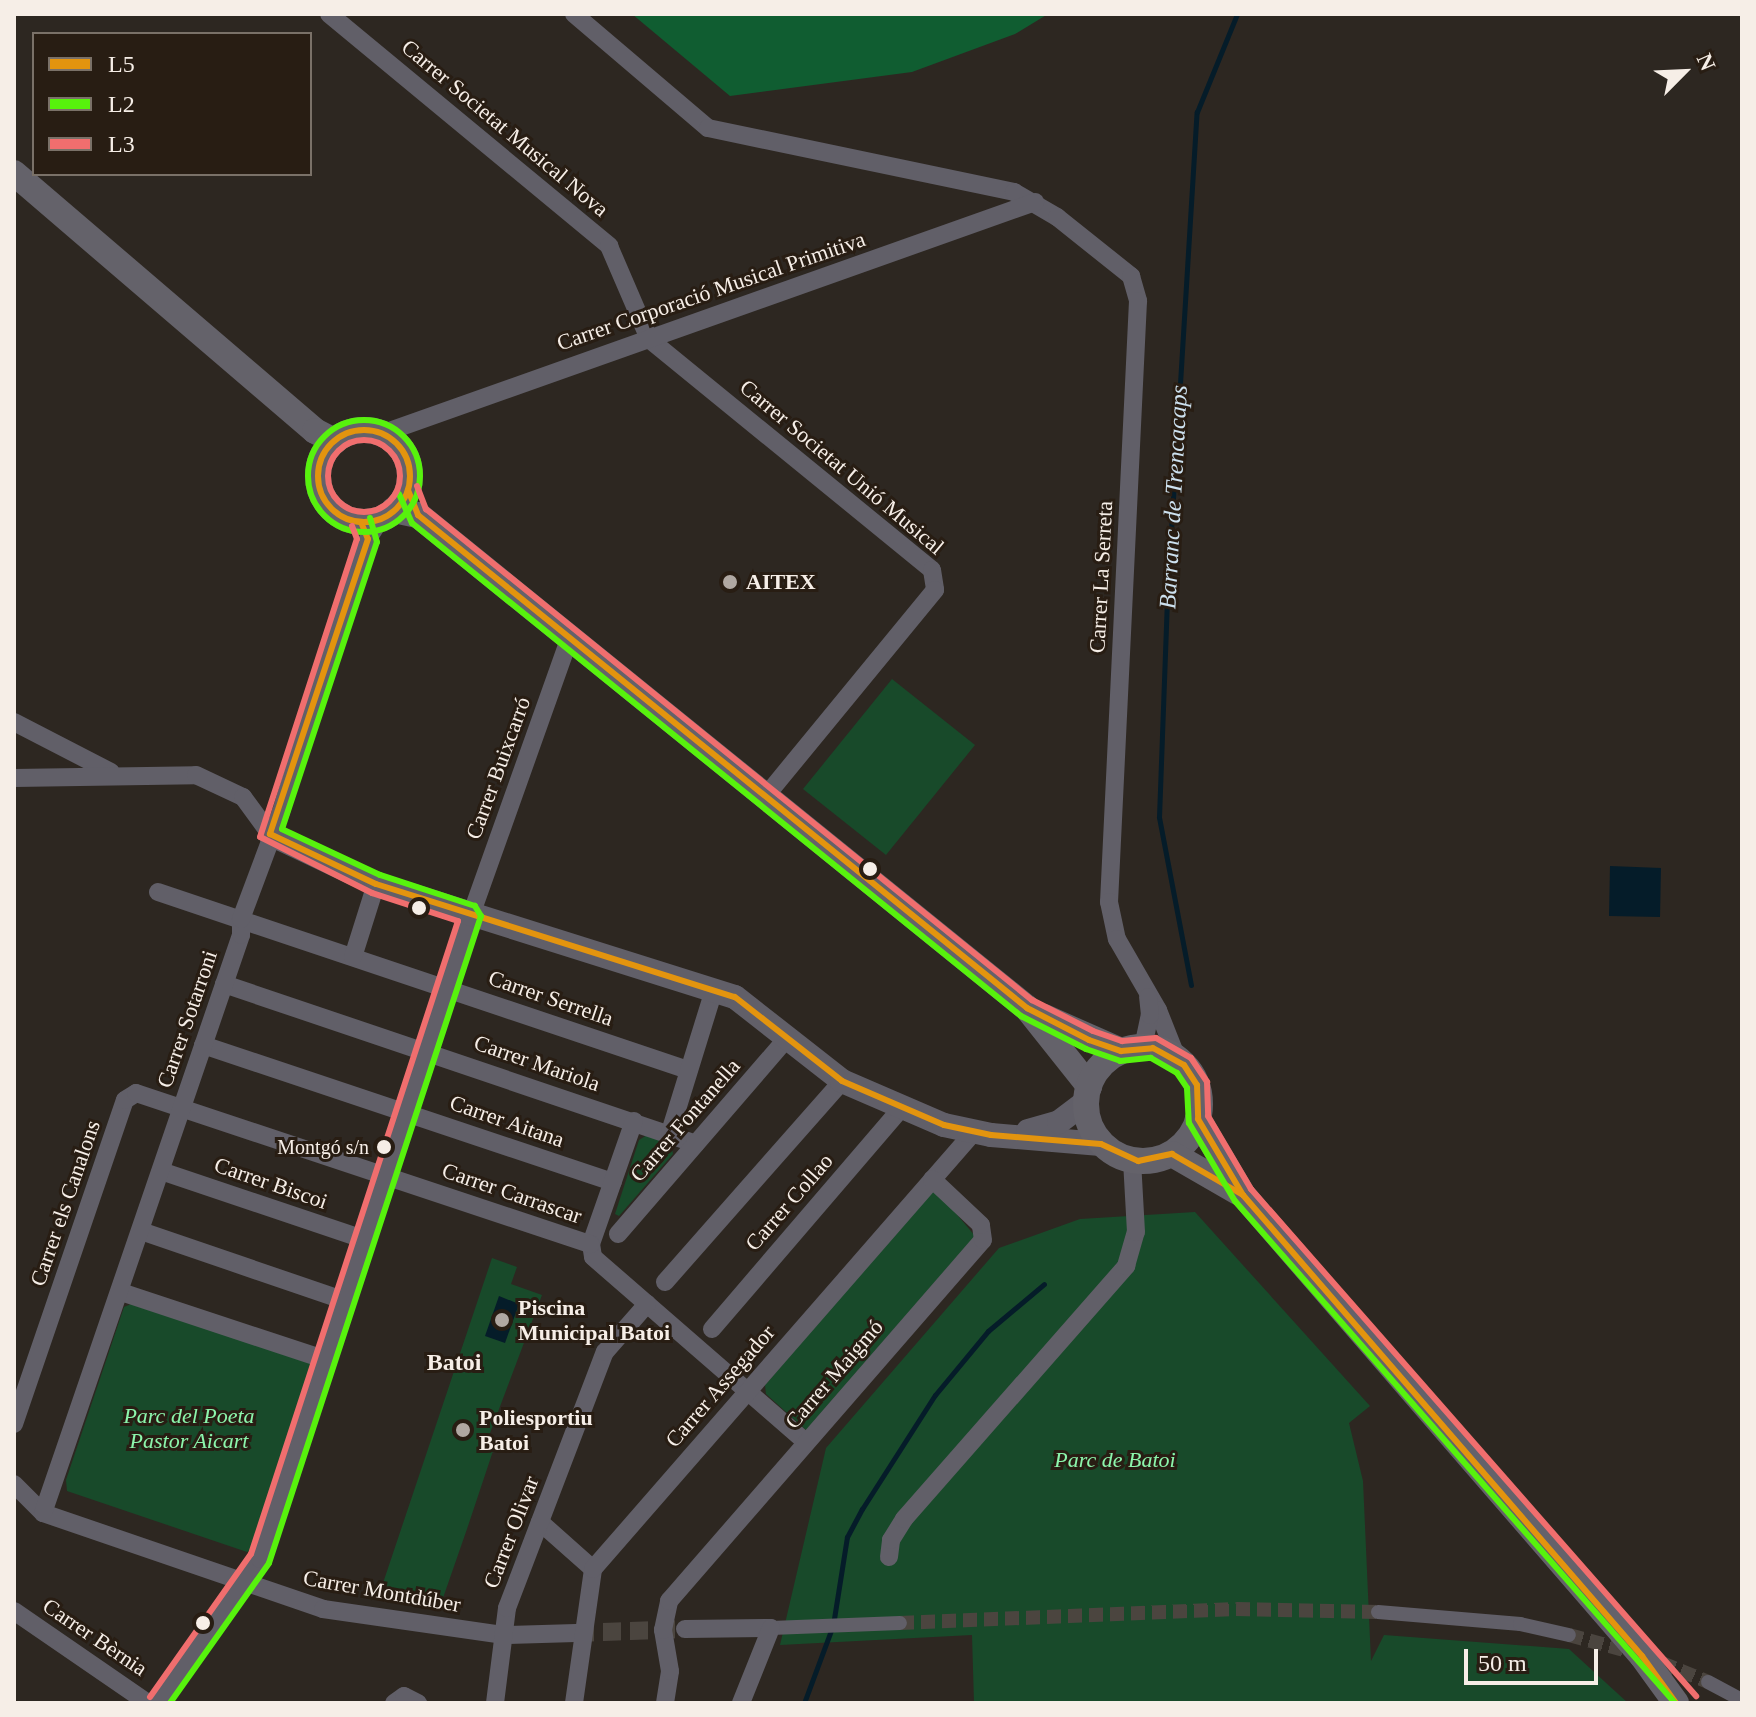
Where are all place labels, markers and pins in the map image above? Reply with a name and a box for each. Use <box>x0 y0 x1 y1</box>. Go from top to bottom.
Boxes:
place label: AITEX <box>746 569 816 595</box>
marker: AITEX <box>721 573 739 591</box>
unlabelled marker <box>862 861 878 877</box>
unlabelled marker <box>411 900 427 916</box>
place label: Montgó s/n <box>277 1135 369 1159</box>
marker: Montgó s/n <box>376 1139 392 1155</box>
place label: Piscina Municipal Batoi <box>518 1294 670 1346</box>
marker: Piscina Municipal Batoi <box>493 1311 511 1329</box>
place label: Poliesportiu Batoi <box>479 1404 593 1456</box>
marker: Poliesportiu Batoi <box>454 1421 472 1439</box>
unlabelled marker <box>195 1615 211 1631</box>

